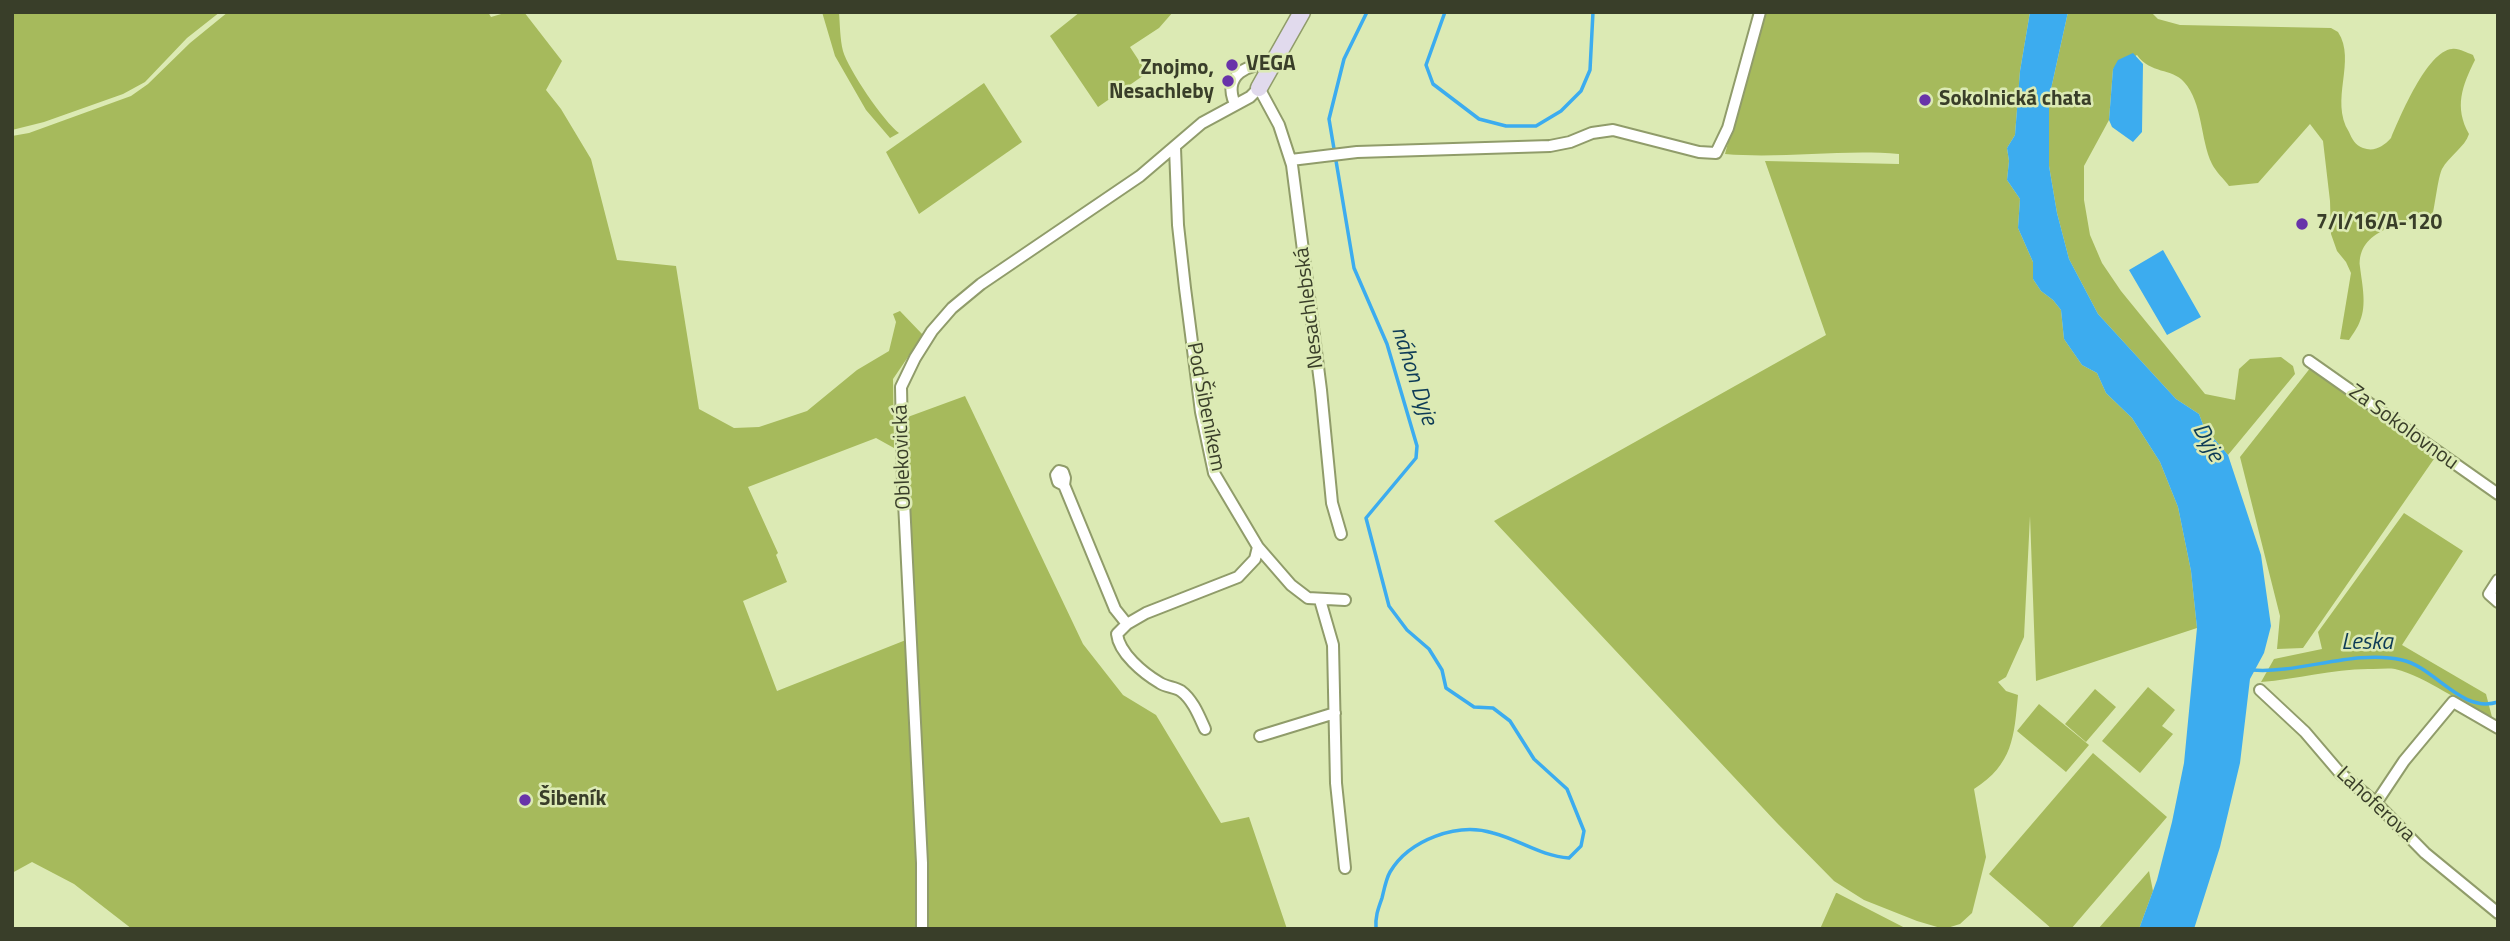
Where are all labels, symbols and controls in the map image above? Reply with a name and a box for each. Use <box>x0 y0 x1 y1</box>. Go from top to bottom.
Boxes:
place label: VEGA <box>1246 52 1296 78</box>
place label: Znojmo, Nesachleby <box>1109 56 1214 106</box>
marker: VEGA <box>1224 57 1240 73</box>
marker: Znojmo, Nesachleby <box>1220 73 1236 89</box>
place label: Sokolnická chata <box>1939 87 2092 113</box>
marker: Sokolnická chata <box>1917 92 1933 108</box>
place label: 7/I/16/A-120 <box>2316 211 2442 237</box>
marker: 7/I/16/A-120 <box>2294 216 2310 232</box>
street label: Nesachlebská <box>1290 246 1330 370</box>
water label: náhon Dyje <box>1384 323 1442 429</box>
street label: Pod Šibeníkem <box>1180 340 1230 474</box>
street label: Za Sokolovnou <box>2343 380 2463 476</box>
street label: Oblekovická <box>889 404 917 510</box>
water label: Dyje <box>2185 419 2229 467</box>
water label: Leska <box>2341 629 2393 657</box>
street label: Lahoferova <box>2330 762 2420 848</box>
place label: Šibeník <box>539 787 606 813</box>
marker: Šibeník <box>517 792 533 808</box>

